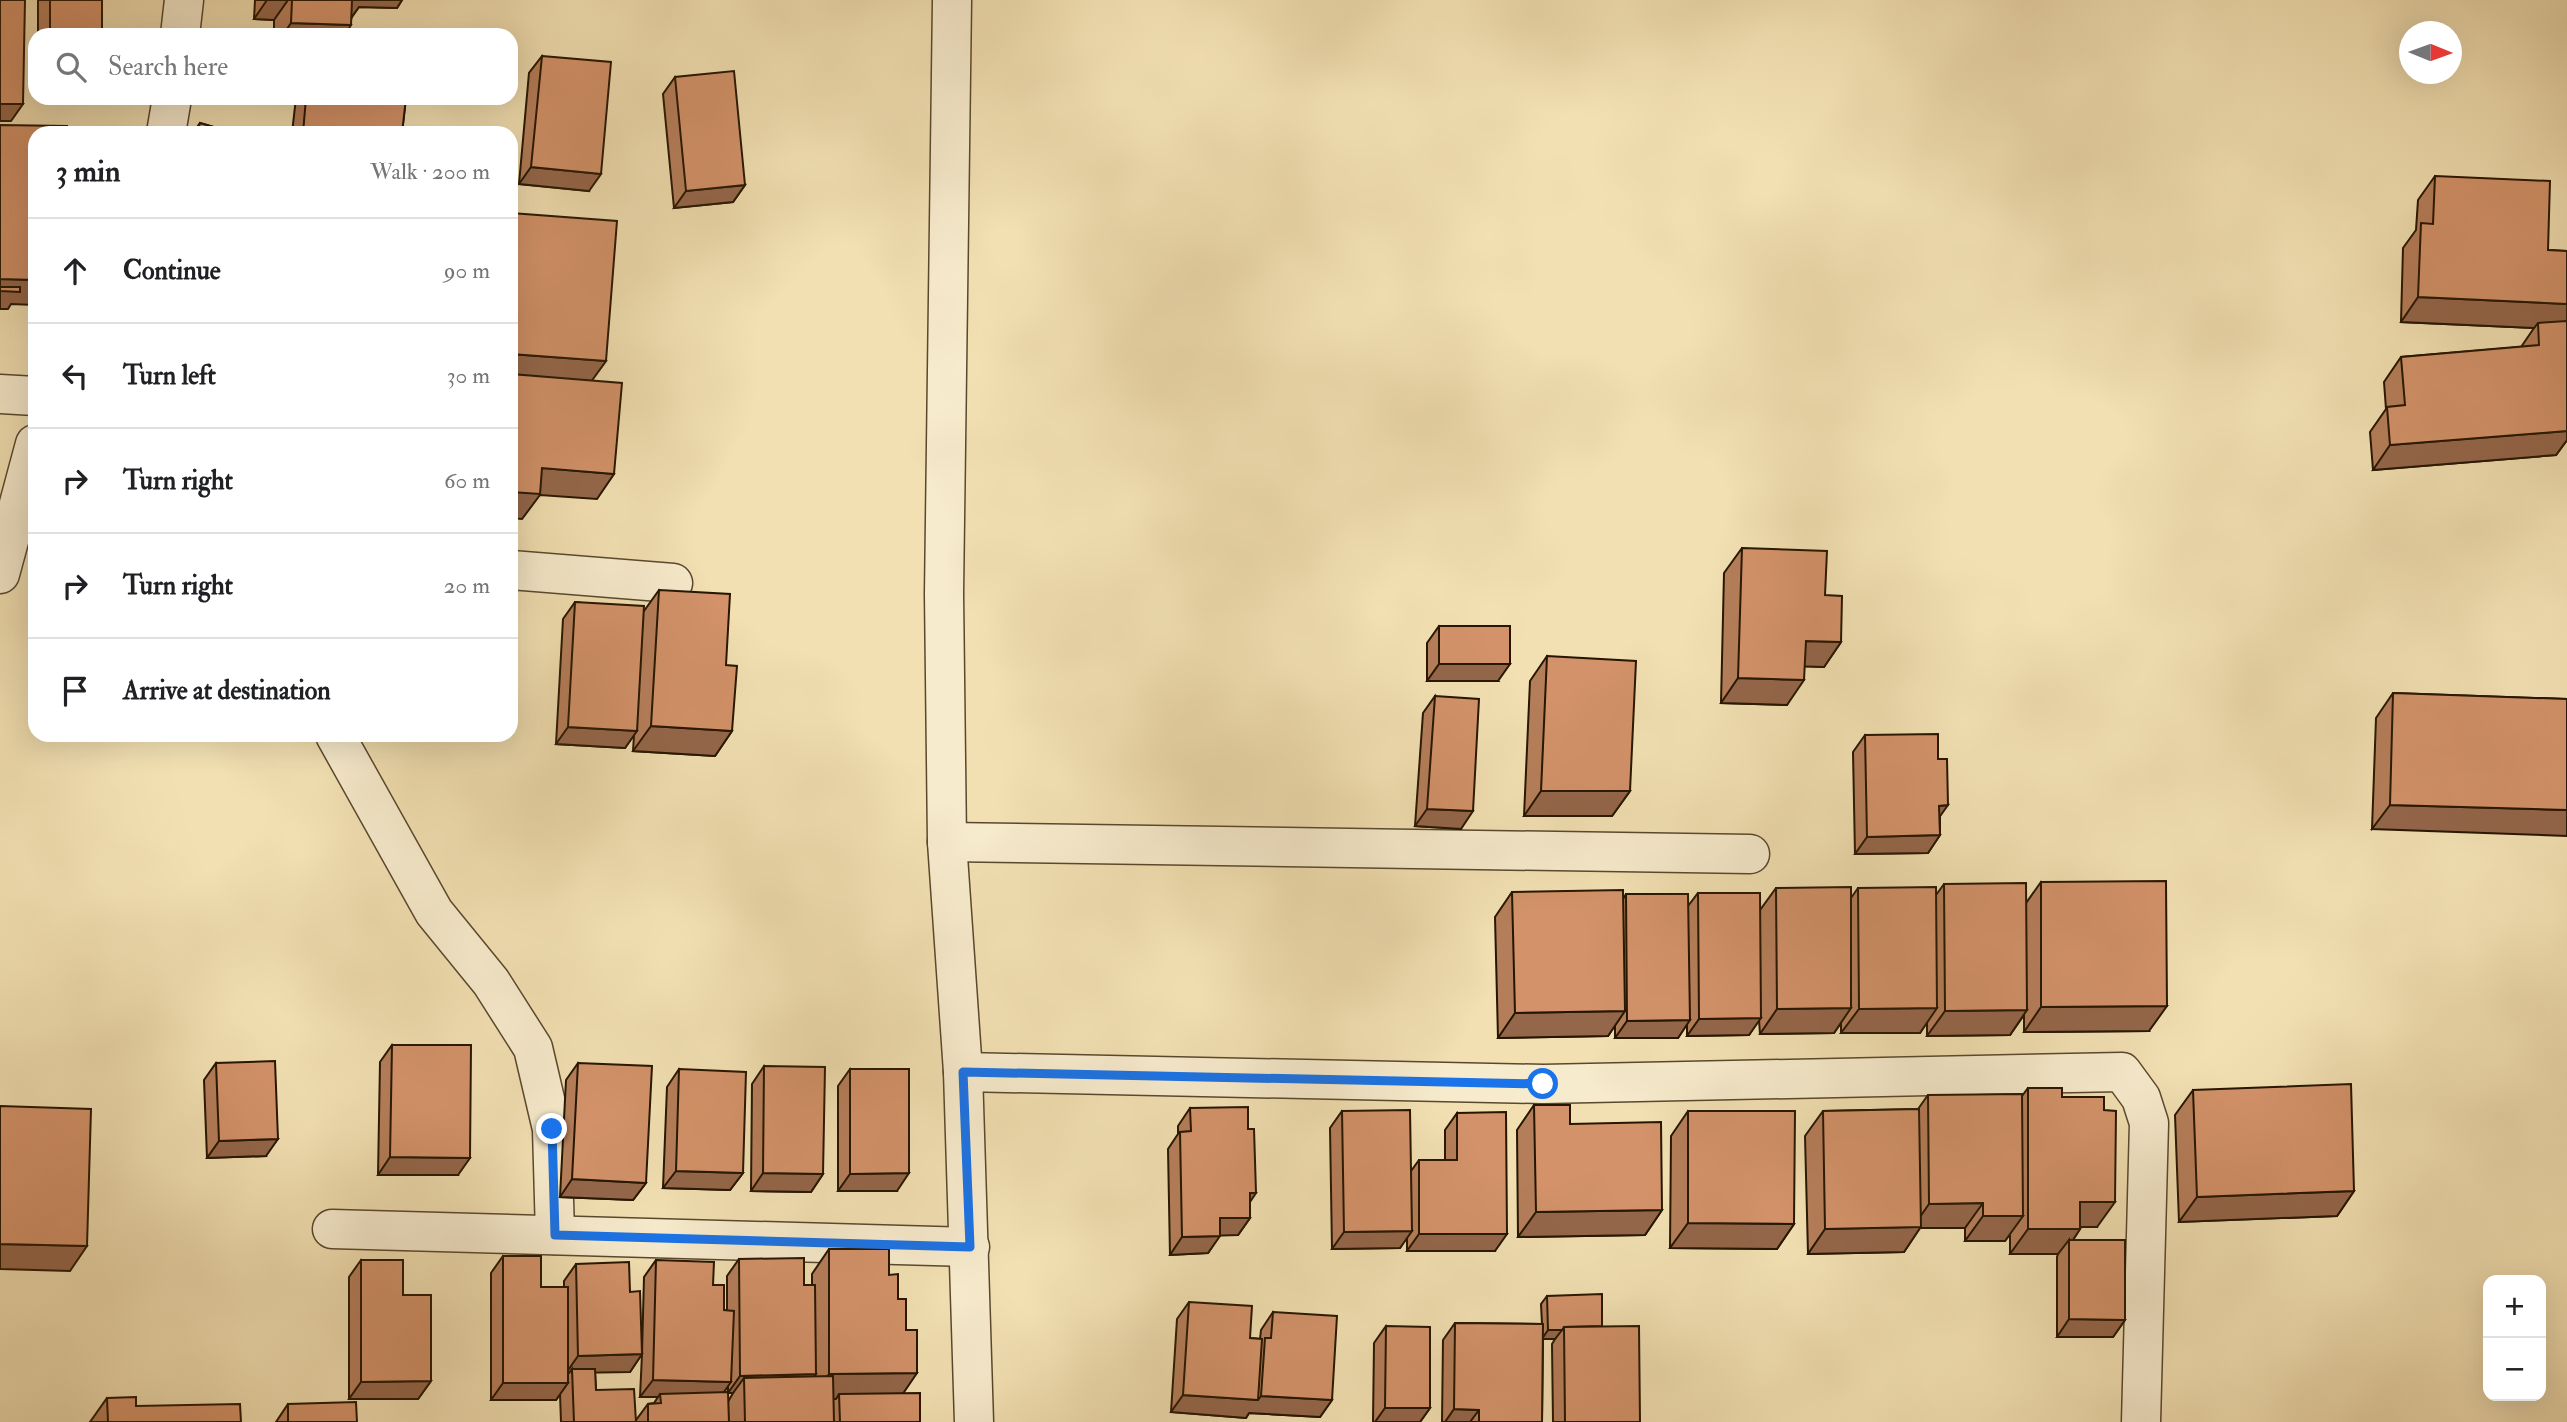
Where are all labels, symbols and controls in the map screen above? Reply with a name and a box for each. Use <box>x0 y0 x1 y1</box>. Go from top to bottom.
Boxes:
north arrow <box>2399 21 2462 84</box>
search box <box>28 28 518 105</box>
icon: search <box>52 48 90 86</box>
text: Search here <box>108 51 228 83</box>
text: 3 min <box>56 153 121 190</box>
text: Walk · 200 m <box>370 157 490 186</box>
icon: ahead <box>56 252 94 290</box>
text: Continue <box>123 255 221 287</box>
text: 90 m <box>444 256 490 285</box>
icon: left <box>56 357 94 395</box>
text: Turn left <box>123 360 216 392</box>
text: 30 m <box>447 361 490 390</box>
icon: right <box>56 462 94 500</box>
text: Turn right <box>123 465 233 497</box>
text: 60 m <box>444 466 490 495</box>
icon: right <box>56 567 94 605</box>
text: Turn right <box>123 570 233 602</box>
text: 20 m <box>444 571 490 600</box>
icon: arrive <box>56 672 94 710</box>
text: Arrive at destination <box>123 675 331 707</box>
route start <box>1527 1068 1558 1099</box>
route end <box>536 1113 567 1144</box>
map controls <box>2483 1275 2546 1401</box>
button: + <box>2483 1275 2546 1338</box>
button: − <box>2483 1338 2546 1401</box>

